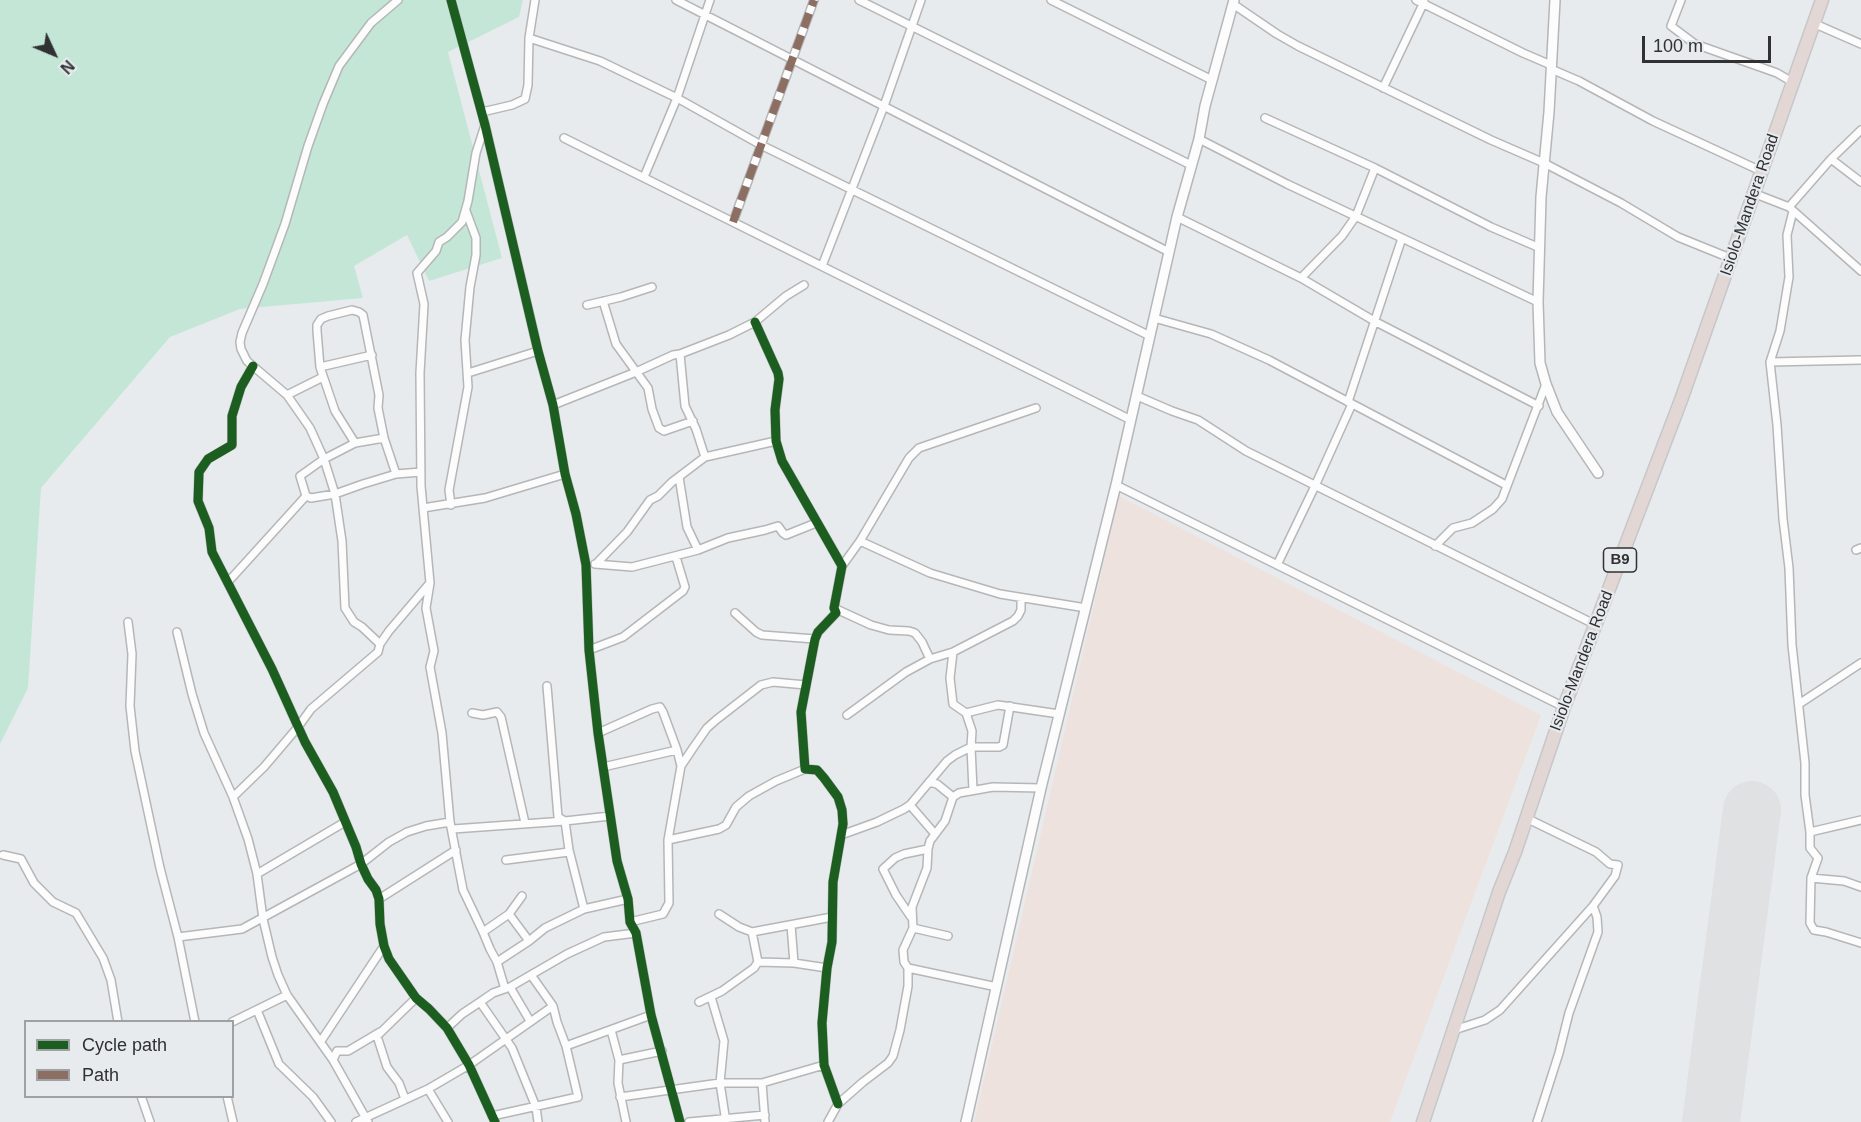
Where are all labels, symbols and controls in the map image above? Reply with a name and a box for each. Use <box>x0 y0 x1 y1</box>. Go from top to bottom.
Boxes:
north arrow <box>24 24 84 84</box>
scale bar <box>1645 24 1774 62</box>
text: 100 m <box>1653 36 1703 56</box>
text: N <box>57 57 77 77</box>
street label: Isiolo-Mandera Road <box>1717 132 1783 278</box>
road number: B9 <box>1604 548 1636 572</box>
street label: Isiolo-Mandera Road <box>1546 588 1618 734</box>
legend <box>24 1020 234 1098</box>
text: Cycle path <box>82 1035 167 1055</box>
text: Path <box>82 1065 119 1085</box>

